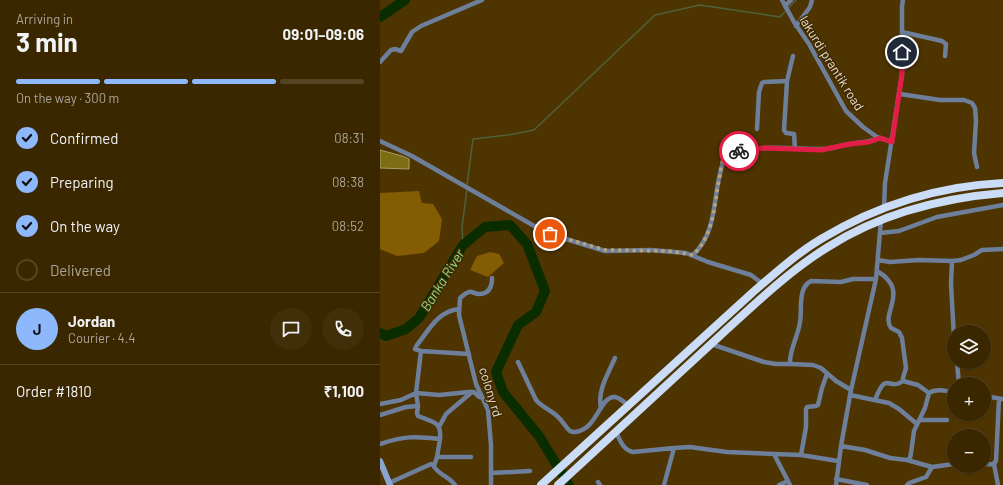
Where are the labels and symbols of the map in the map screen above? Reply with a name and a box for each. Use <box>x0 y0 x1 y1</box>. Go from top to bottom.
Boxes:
street label: lakurdi prantik road <box>796 13 868 113</box>
pin <box>885 35 919 69</box>
courier <box>719 131 759 171</box>
pin <box>533 217 567 251</box>
water label: Banka River <box>416 245 468 314</box>
street label: colony rd <box>476 365 506 419</box>

